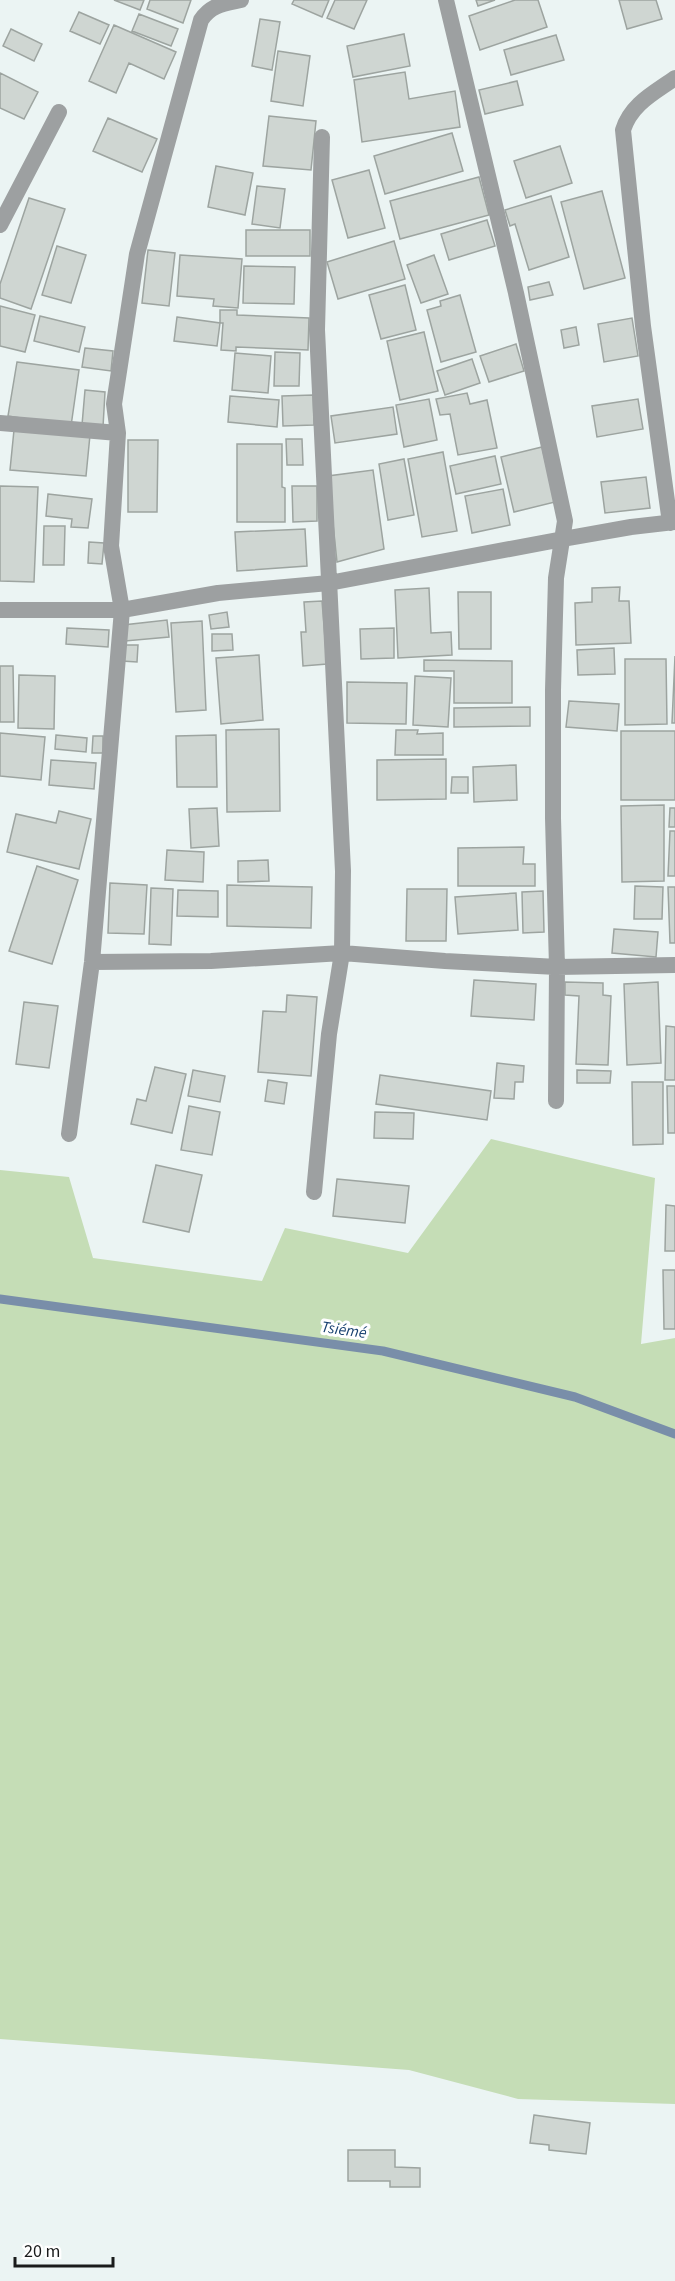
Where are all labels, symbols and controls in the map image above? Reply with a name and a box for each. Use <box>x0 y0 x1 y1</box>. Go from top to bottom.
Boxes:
water label: Tsiémé <box>320 1316 368 1344</box>
scale bar <box>15 2230 112 2268</box>
text: 20 m <box>24 2239 60 2264</box>

